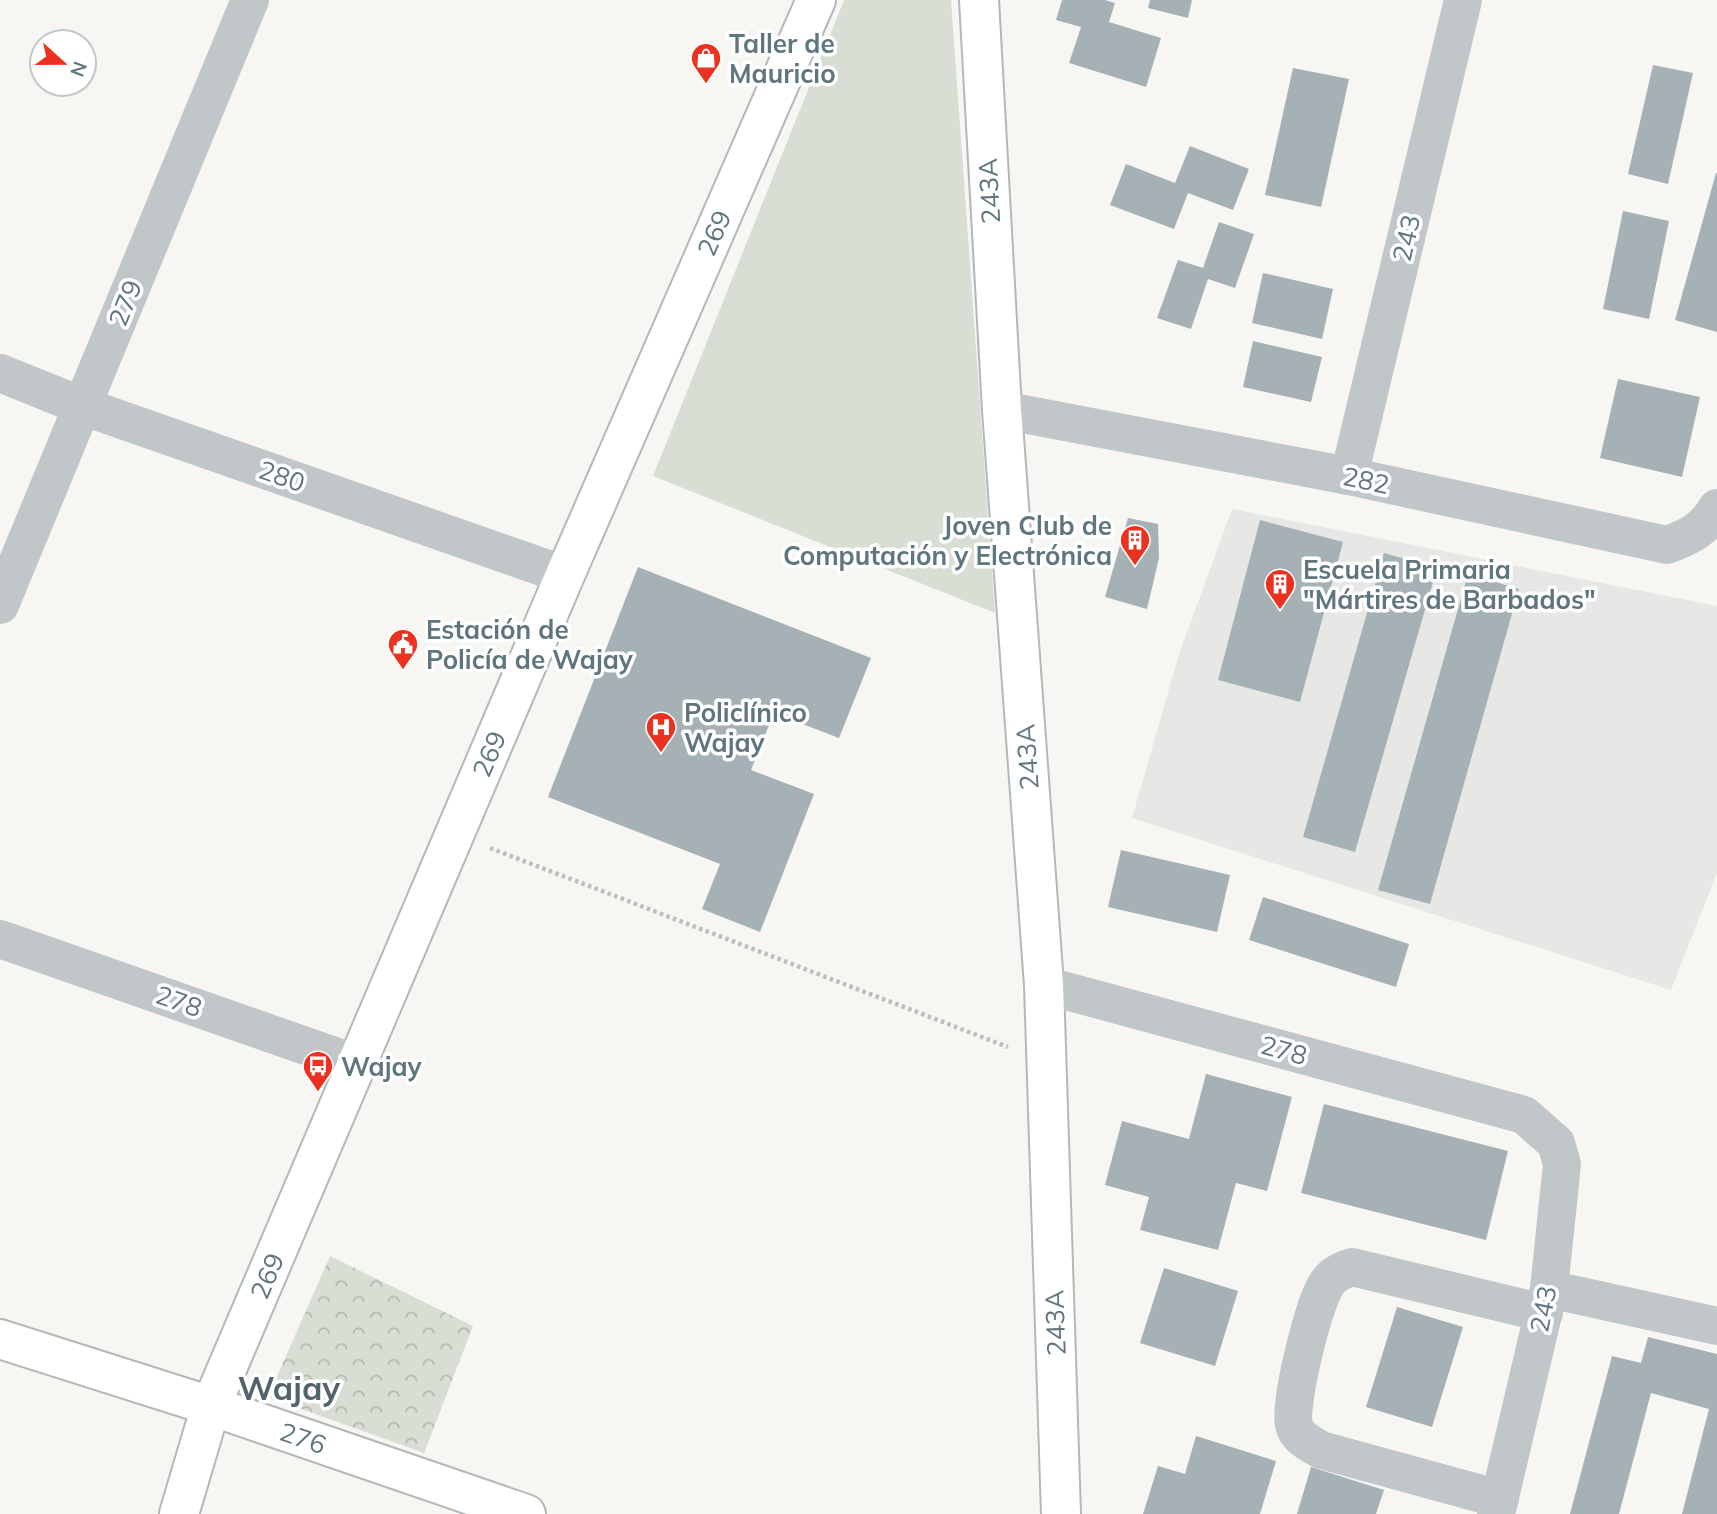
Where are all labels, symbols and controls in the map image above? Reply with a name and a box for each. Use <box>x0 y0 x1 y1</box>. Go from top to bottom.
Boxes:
place label: Taller de Mauricio <box>729 27 836 90</box>
north arrow <box>28 28 98 98</box>
shop icon: Taller de Mauricio <box>689 41 723 85</box>
text: N <box>65 58 93 80</box>
street label: 243A <box>971 157 1007 225</box>
street label: 269 <box>689 205 739 261</box>
street label: 243 <box>1385 211 1427 265</box>
street label: 279 <box>101 275 149 331</box>
street label: 280 <box>254 453 310 499</box>
street label: 282 <box>1340 459 1392 501</box>
place label: Joven Club de Computación y Electrónica <box>783 509 1112 572</box>
building icon: Joven Club de Computación y Electrónica <box>1118 523 1152 567</box>
place label: Escuela Primaria "Mártires de Barbados" <box>1303 553 1596 616</box>
building icon: Escuela Primaria "Mártires de Barbados" <box>1263 567 1297 611</box>
place label: Estación de Policía de Wajay <box>426 613 634 676</box>
public building icon: Estación de Policía de Wajay <box>386 627 420 671</box>
place label: Policlínico Wajay <box>684 696 807 759</box>
hospital icon: Policlínico Wajay <box>644 710 678 754</box>
street label: 243A <box>1008 723 1046 791</box>
street label: 269 <box>465 726 513 782</box>
street label: 278 <box>151 978 207 1024</box>
street label: 278 <box>1257 1028 1311 1072</box>
bus stop icon: Wajay <box>301 1049 335 1093</box>
place label: Wajay <box>341 1050 422 1083</box>
street label: 269 <box>243 1248 291 1304</box>
street label: 243 <box>1522 1283 1564 1335</box>
street label: 243A <box>1037 1289 1073 1357</box>
district label: Wajay <box>238 1367 340 1408</box>
street label: 276 <box>275 1415 331 1461</box>

